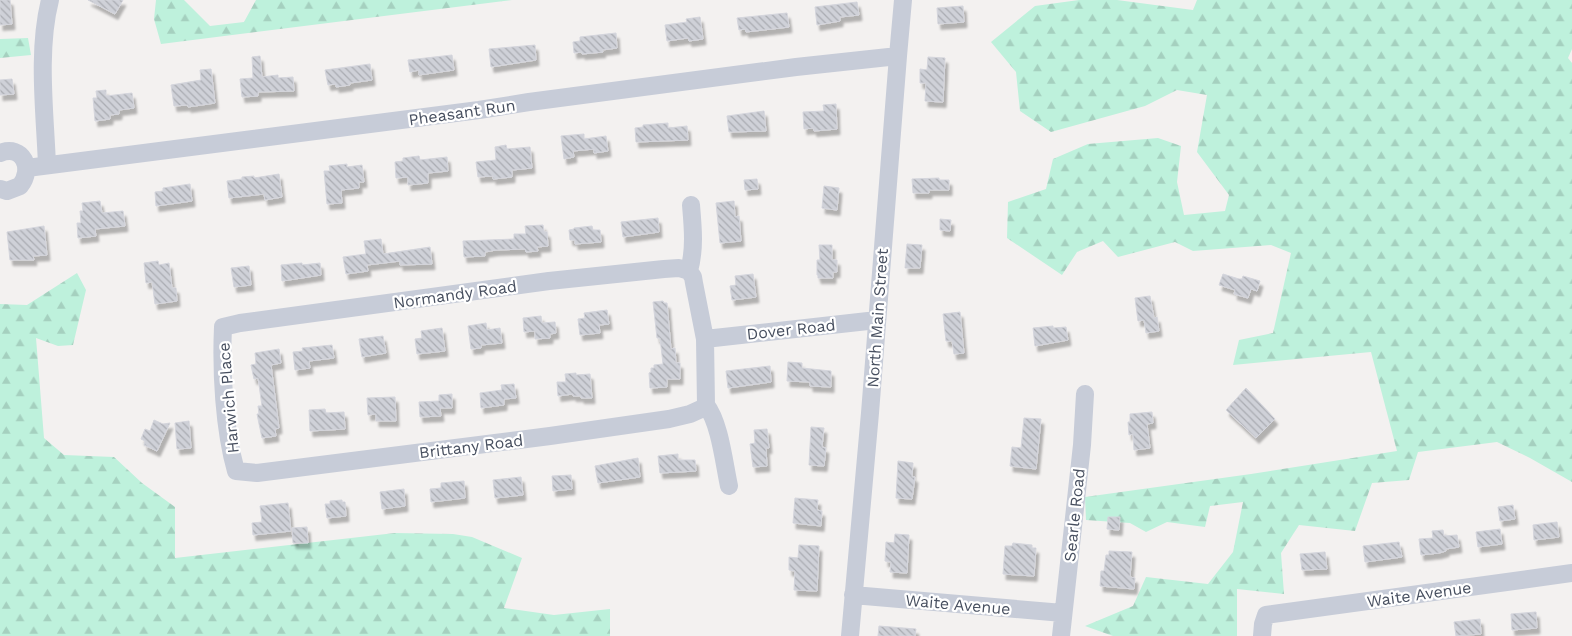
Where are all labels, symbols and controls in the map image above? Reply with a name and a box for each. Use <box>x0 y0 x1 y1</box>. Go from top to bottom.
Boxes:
street label: Pheasant Run <box>407 96 517 129</box>
street label: North Main Street <box>863 247 892 388</box>
street label: Normandy Road <box>392 276 518 313</box>
street label: Dover Road <box>746 315 836 344</box>
street label: Harwich Place <box>214 342 243 454</box>
street label: Brittany Road <box>418 431 524 462</box>
street label: Searle Road <box>1060 467 1089 563</box>
street label: Waite Avenue <box>1366 578 1473 611</box>
street label: Waite Avenue <box>905 590 1011 619</box>

